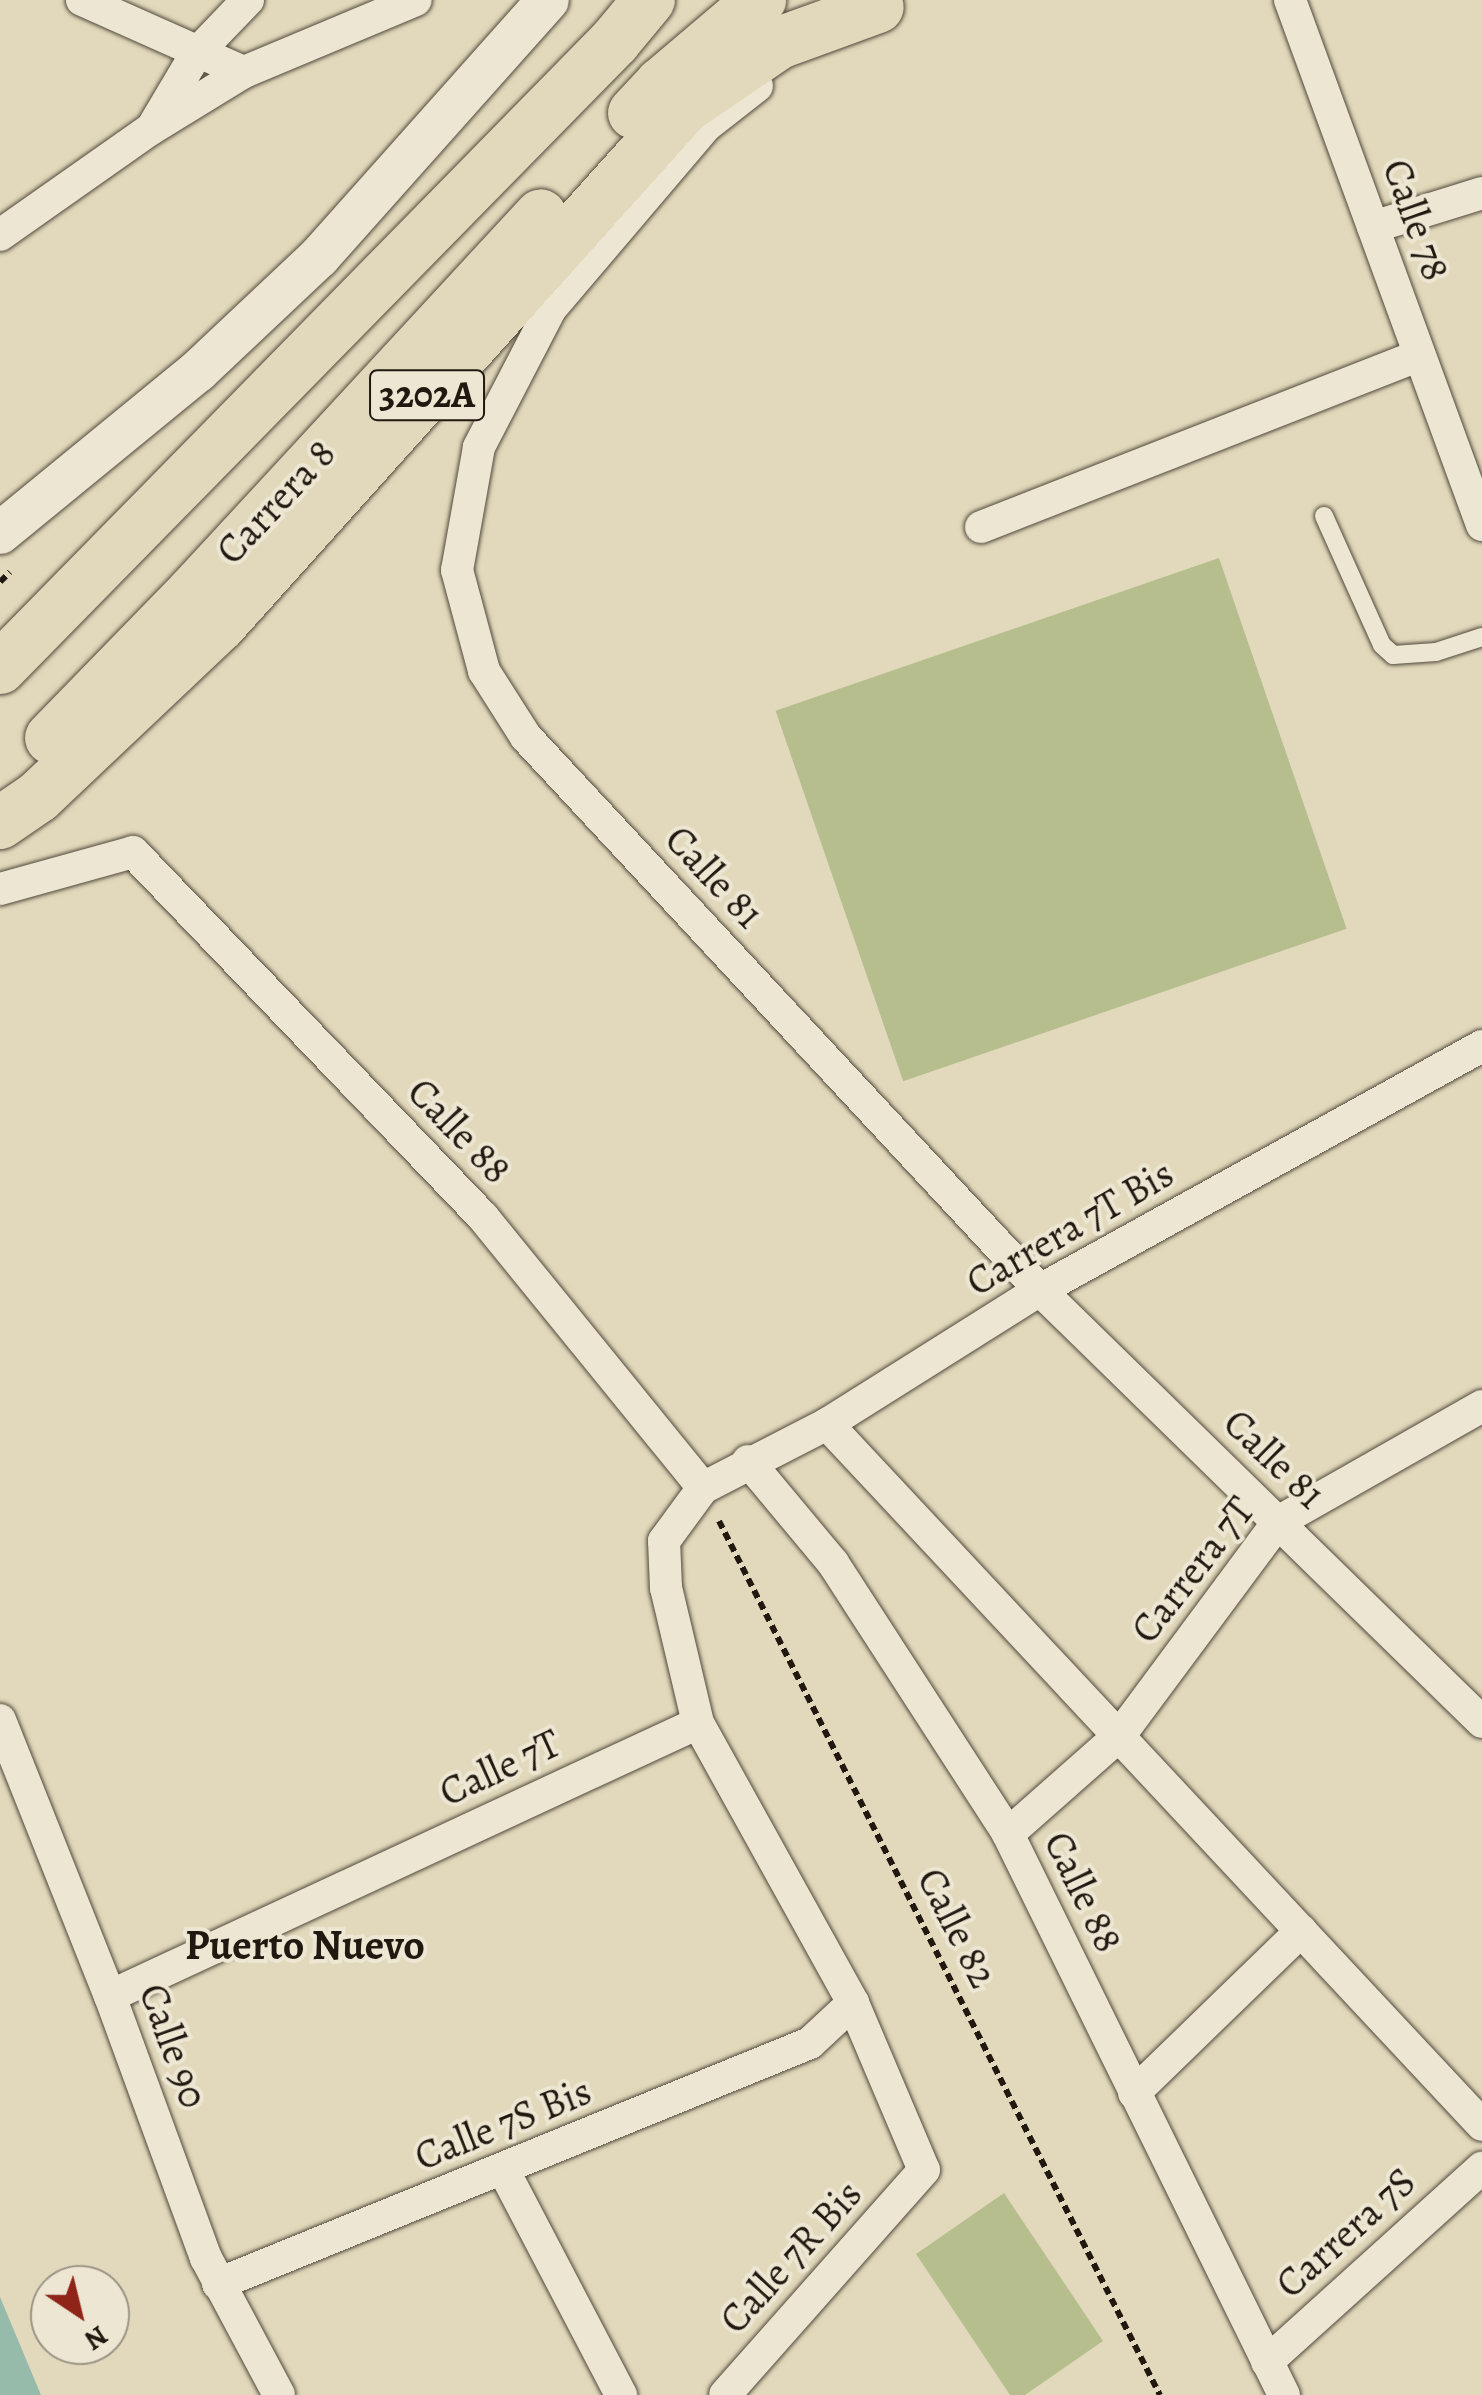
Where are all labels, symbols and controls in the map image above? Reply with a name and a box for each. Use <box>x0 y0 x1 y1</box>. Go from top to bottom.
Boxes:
street label: Calle 78 <box>1372 153 1460 287</box>
road number: 3202A <box>367 362 487 428</box>
street label: Carrera 8 <box>206 430 346 574</box>
street label: Calle 81 <box>655 816 773 938</box>
street label: Calle 88 <box>397 1068 521 1194</box>
street label: Carrera 7T Bis <box>958 1150 1182 1306</box>
street label: Calle 81 <box>1213 1399 1335 1519</box>
street label: Carrera 7T <box>1121 1487 1265 1653</box>
street label: Calle 7T <box>432 1719 568 1817</box>
street label: Calle 88 <box>1033 1824 1133 1960</box>
street label: Calle 82 <box>907 1860 1007 1996</box>
district label: Puerto Nuevo <box>185 1920 425 1970</box>
street label: Calle 90 <box>128 1977 218 2115</box>
street label: Calle 7S Bis <box>408 2067 598 2181</box>
street label: Carrera 7S <box>1266 2158 1426 2308</box>
street label: Calle 7R Bis <box>710 2171 872 2343</box>
north arrow <box>30 2265 130 2365</box>
text: N <box>77 2317 115 2359</box>

